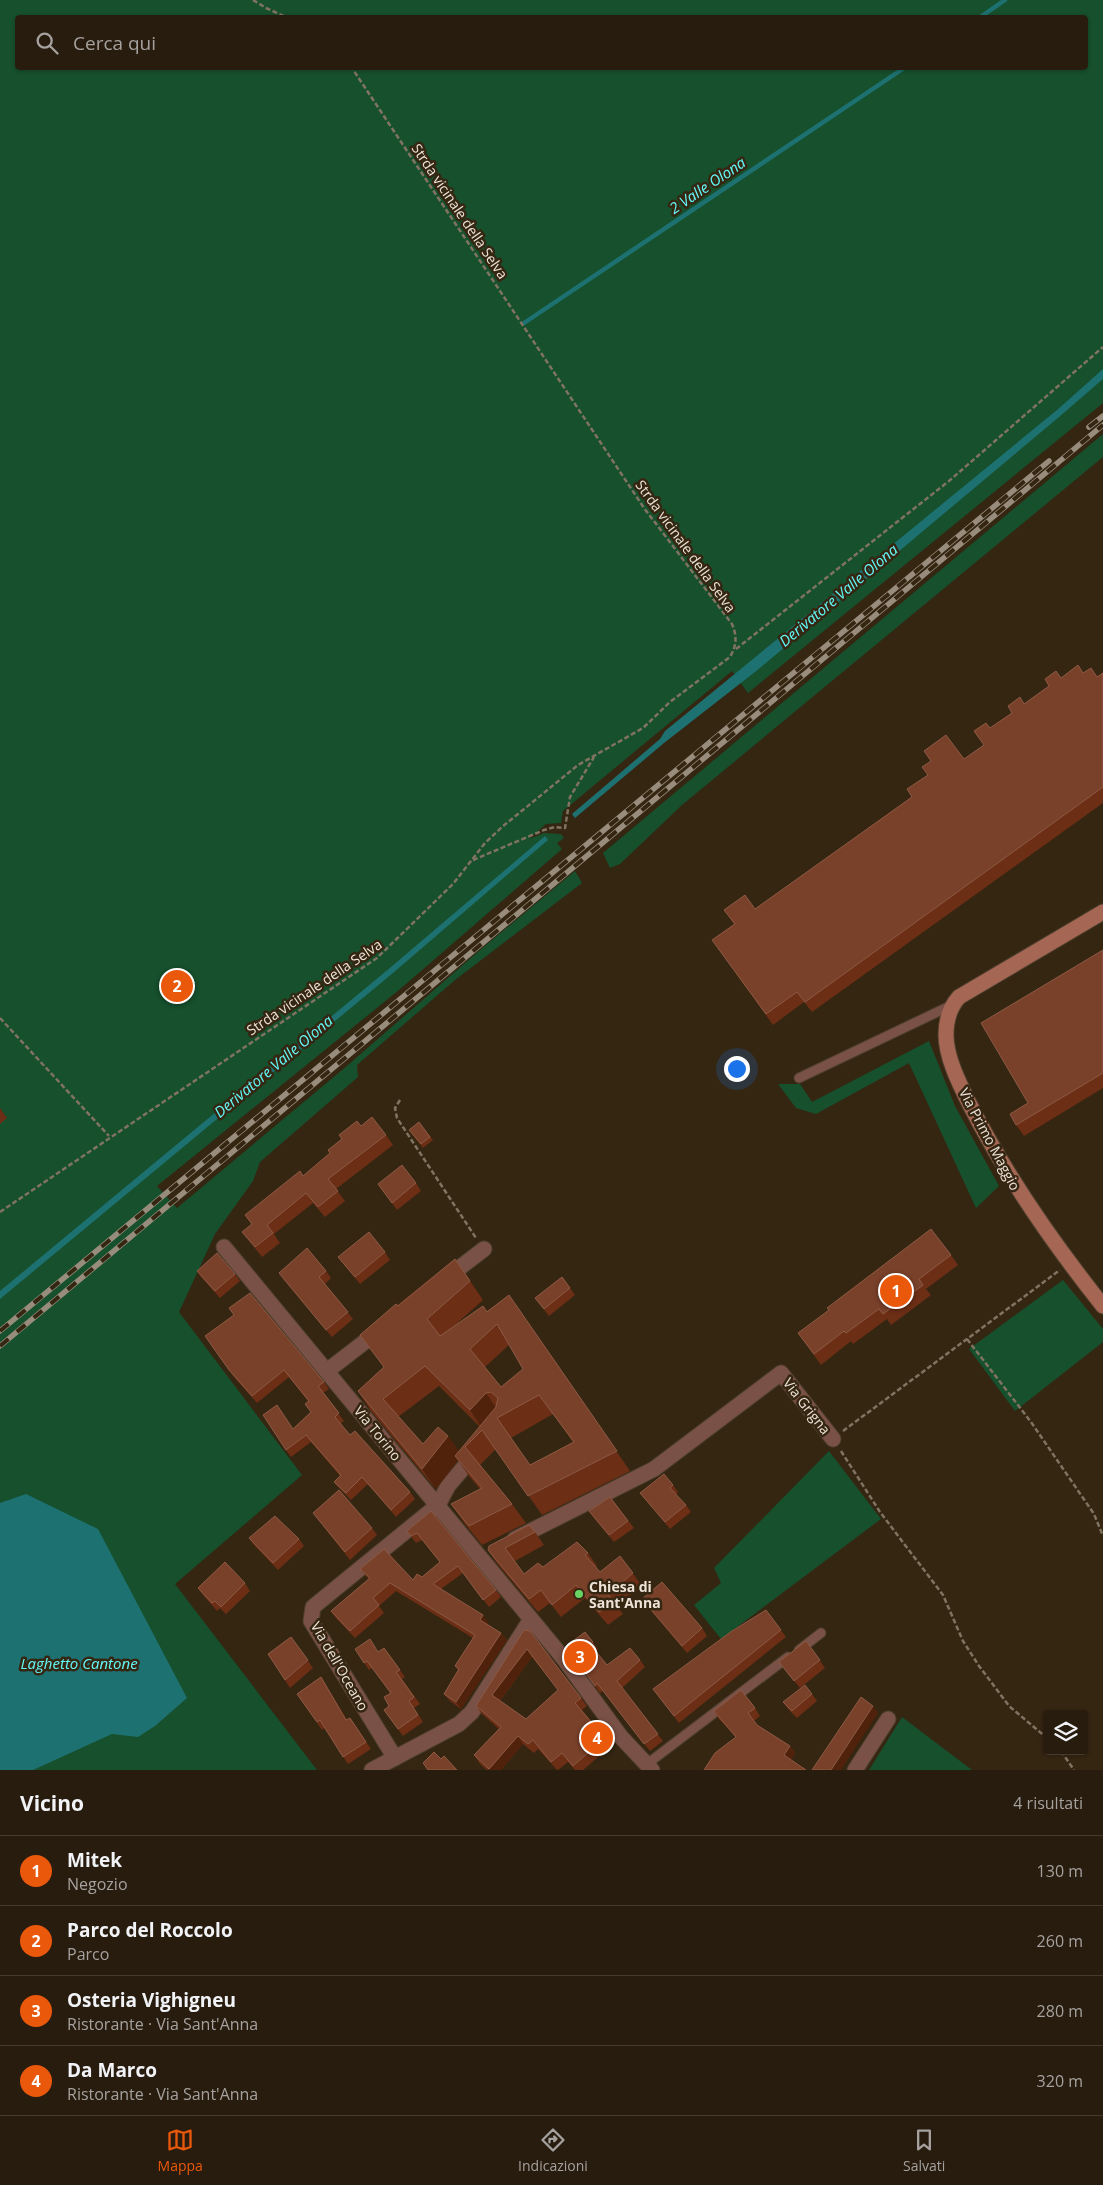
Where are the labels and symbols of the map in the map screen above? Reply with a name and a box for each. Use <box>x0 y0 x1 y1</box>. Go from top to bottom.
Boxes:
street label: Strda vicinale della Selva <box>408 140 512 282</box>
water label: 2 Valle Olona <box>665 152 749 218</box>
street label: Strda vicinale della Selva <box>631 476 741 616</box>
water label: Derivatore Valle Olona <box>774 539 902 651</box>
street label: Strda vicinale della Selva <box>243 935 385 1039</box>
pin: 2 <box>161 967 193 1005</box>
water label: Derivatore Valle Olona <box>209 1010 337 1122</box>
your location <box>724 1056 750 1082</box>
street label: Via Primo Maggio <box>955 1084 1025 1194</box>
pin: 1 <box>880 1272 912 1310</box>
street label: Via Grigna <box>779 1374 835 1438</box>
street label: Via Torino <box>350 1401 406 1465</box>
place label: Chiesa di Sant'Anna <box>589 1577 661 1612</box>
marker: Chiesa di Sant'Anna <box>573 1588 585 1600</box>
street label: Via dell'Oceano <box>307 1618 373 1714</box>
pin: 3 <box>564 1638 596 1676</box>
water label: Laghetto Cantone <box>20 1653 138 1673</box>
pin: 4 <box>581 1719 613 1757</box>

